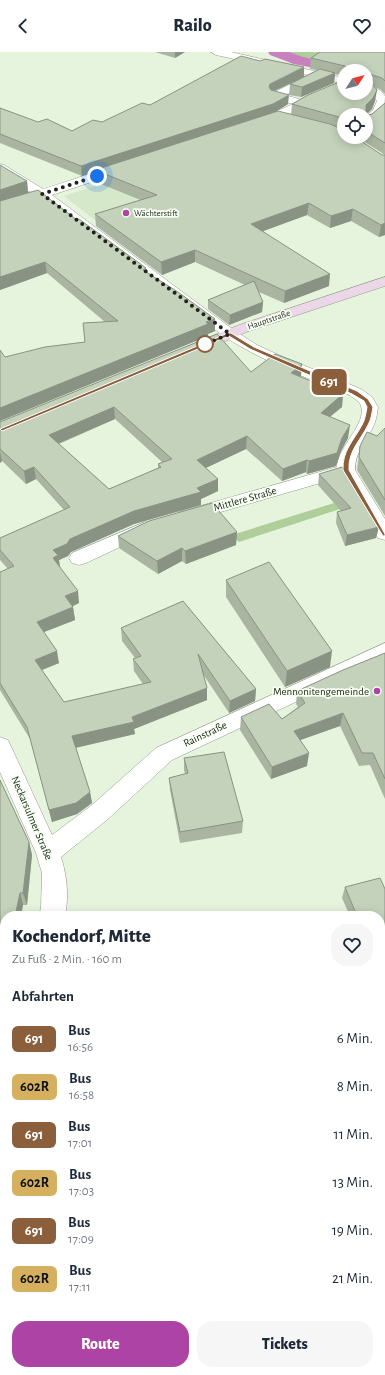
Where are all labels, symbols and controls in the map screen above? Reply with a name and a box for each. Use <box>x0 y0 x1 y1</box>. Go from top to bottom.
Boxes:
icon: back <box>12 15 34 37</box>
icon: heart <box>351 15 373 37</box>
text: Railo <box>173 17 212 35</box>
north arrow <box>337 64 373 100</box>
map controls <box>337 64 373 144</box>
button: locate <box>337 108 373 144</box>
your location <box>87 166 107 186</box>
marker: Wächterstift <box>121 208 131 218</box>
place label: Wächterstift <box>134 209 178 218</box>
street label: Hauptstraße <box>246 309 292 331</box>
unlabelled marker <box>196 335 214 353</box>
line badge: 691 <box>306 369 352 395</box>
text: 691 <box>320 375 338 389</box>
street label: Mittlere Straße <box>212 485 278 513</box>
place label: Mennonitengemeinde <box>273 686 369 697</box>
marker: Mennonitengemeinde <box>372 686 382 696</box>
street label: Rainstraße <box>182 719 228 749</box>
street label: Neckarsulmer Straße <box>9 774 55 862</box>
button: heart <box>331 924 373 966</box>
text: Kochendorf, Mitte <box>12 927 151 946</box>
text: Zu Fuß · 2 Min. · 160 m <box>12 953 122 966</box>
text: Abfahrten <box>12 989 74 1004</box>
text: Bus <box>68 1023 90 1038</box>
text: 6 Min. <box>337 1031 373 1046</box>
text: 691 <box>25 1032 43 1046</box>
text: 16:56 <box>68 1041 93 1054</box>
text: Bus <box>69 1071 91 1086</box>
text: 8 Min. <box>337 1079 373 1094</box>
text: 602R <box>20 1080 49 1094</box>
text: 16:58 <box>69 1089 94 1102</box>
text: Bus <box>68 1119 90 1134</box>
text: 11 Min. <box>334 1127 373 1142</box>
text: 691 <box>25 1128 43 1142</box>
text: 17:01 <box>68 1137 92 1150</box>
text: Bus <box>69 1167 91 1182</box>
text: 13 Min. <box>333 1175 373 1190</box>
text: 602R <box>20 1176 49 1190</box>
text: 17:03 <box>69 1185 94 1198</box>
text: Bus <box>68 1215 90 1230</box>
text: 19 Min. <box>332 1223 373 1238</box>
text: 691 <box>25 1224 43 1238</box>
text: 17:09 <box>68 1233 94 1246</box>
text: Bus <box>69 1263 91 1278</box>
text: 21 Min. <box>332 1271 373 1286</box>
text: 602R <box>20 1272 49 1286</box>
text: 17:11 <box>69 1281 91 1294</box>
button: Route <box>12 1321 189 1367</box>
button: Tickets <box>197 1321 373 1367</box>

